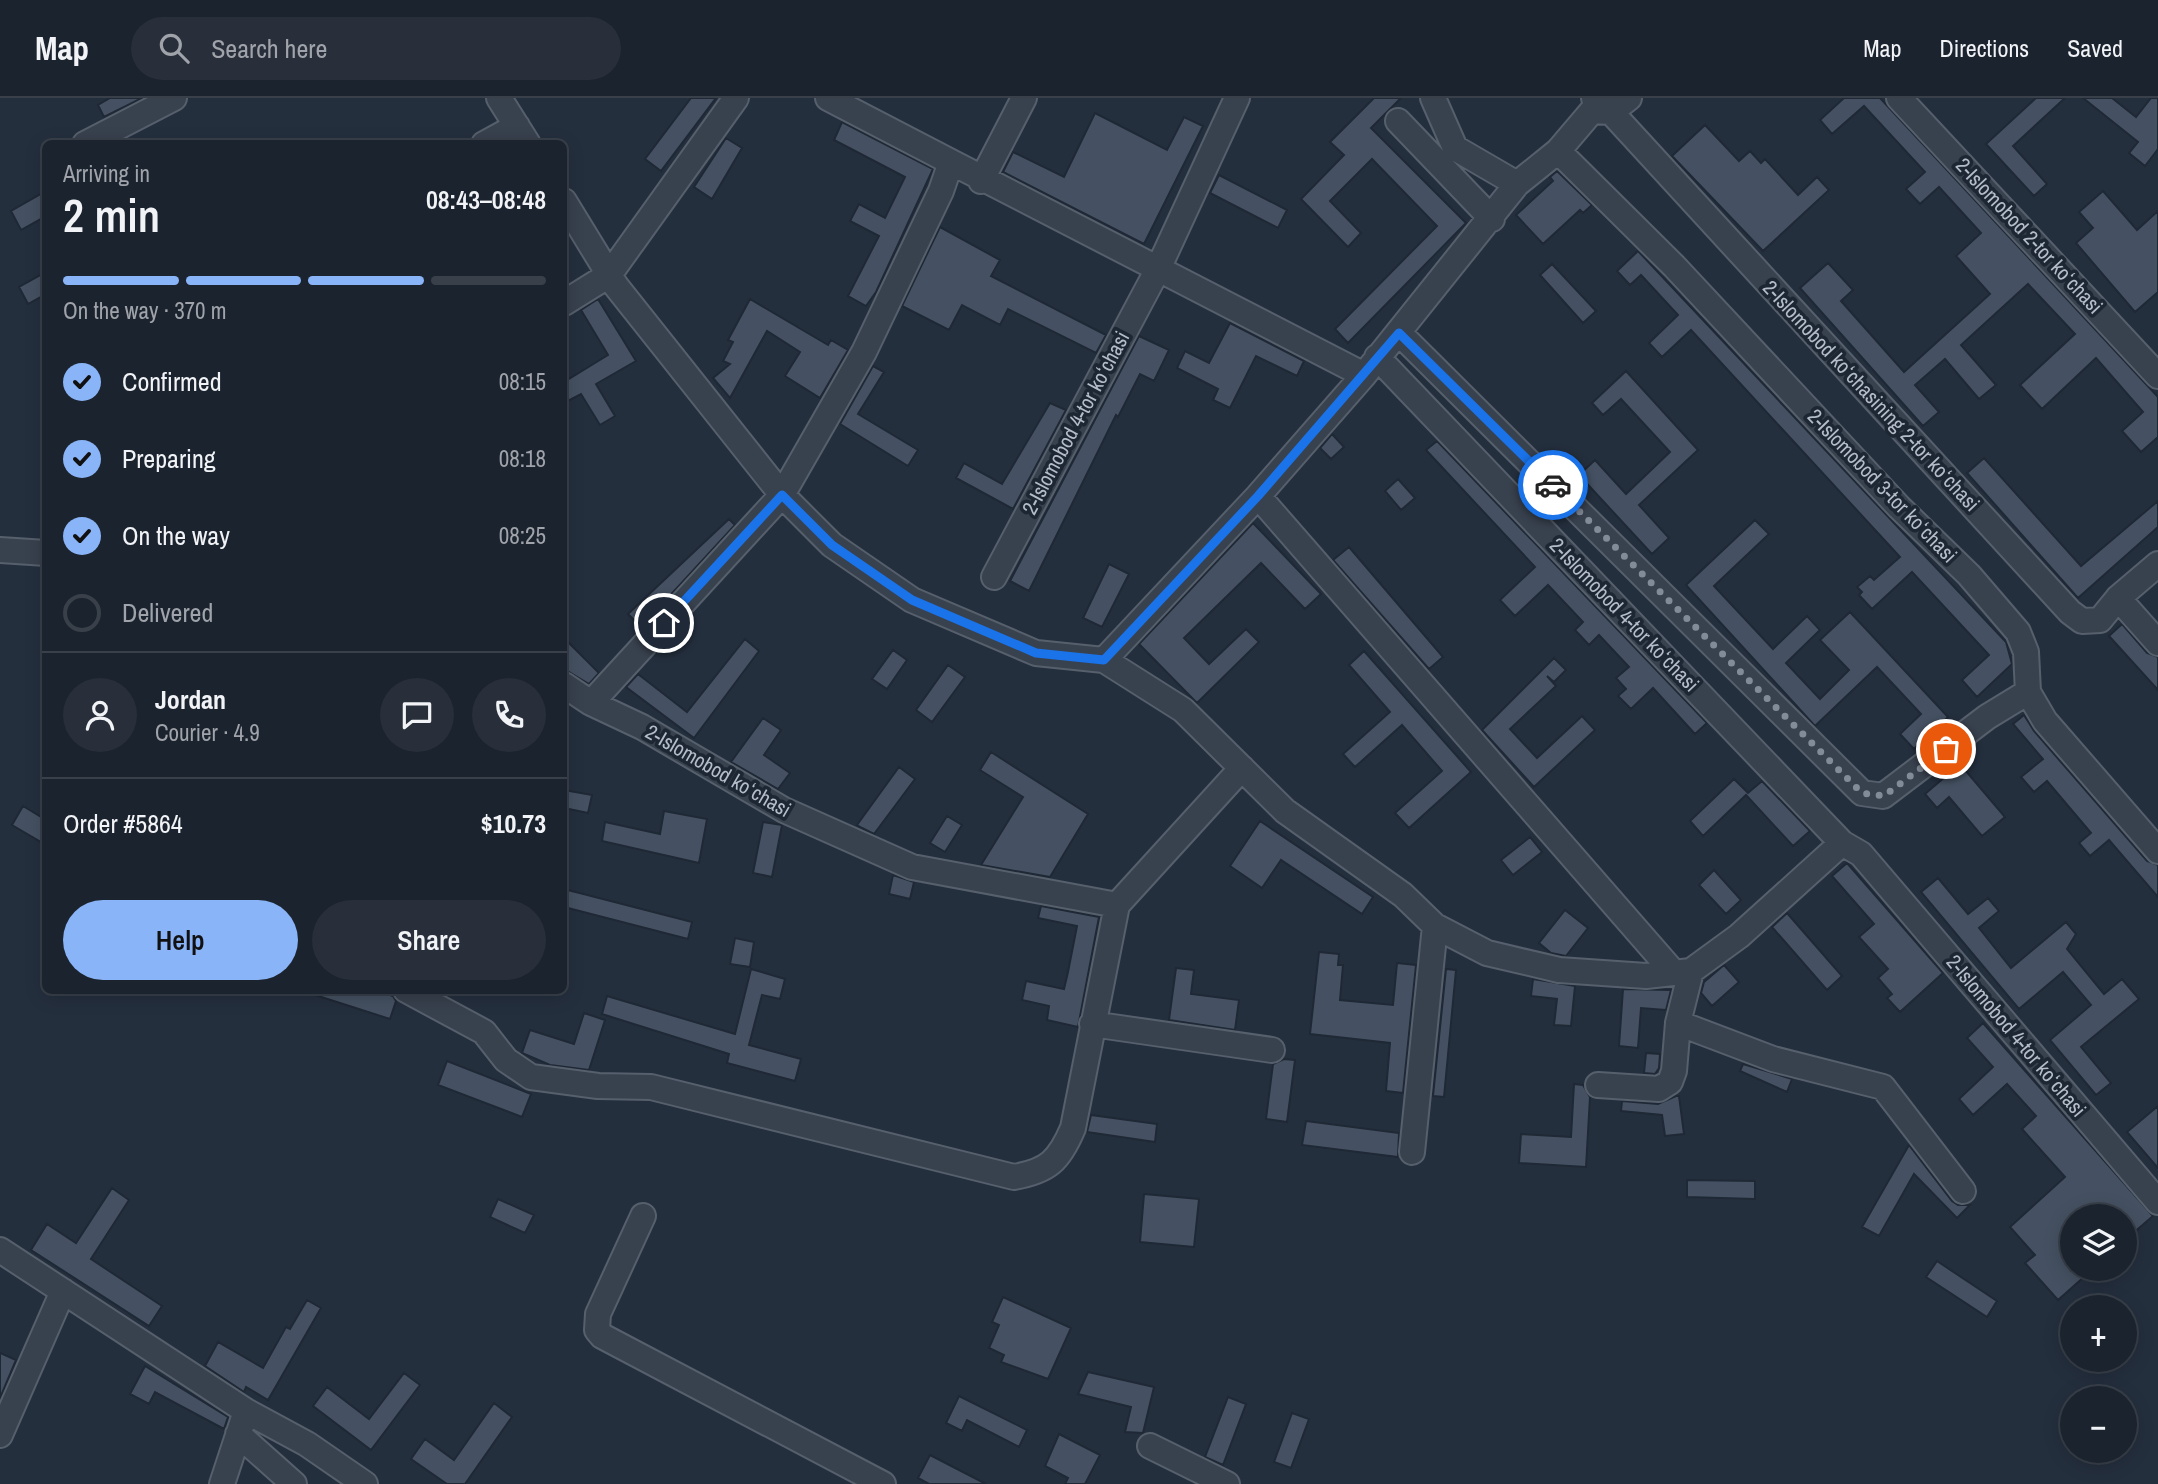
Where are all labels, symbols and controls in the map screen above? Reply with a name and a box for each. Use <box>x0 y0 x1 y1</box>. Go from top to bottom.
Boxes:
search box <box>131 17 621 80</box>
text: Map <box>35 26 89 70</box>
icon: search <box>155 29 193 67</box>
text: Search here <box>211 31 327 66</box>
text: Map <box>1863 32 1901 64</box>
text: Directions <box>1939 32 2029 64</box>
text: Saved <box>2067 32 2123 64</box>
street label: 2-Islomobod 2-tor koʻchasi <box>1949 151 2109 320</box>
text: Arriving in <box>63 158 150 189</box>
text: 08:43–08:48 <box>426 182 546 217</box>
text: 2 min <box>63 184 160 246</box>
street label: 2-Islomobod koʻchasining 2-tor koʻchasi <box>1756 274 1986 517</box>
text: On the way · 370 m <box>63 295 227 326</box>
street label: 2-Islomobod 4-tor koʻchasi <box>1015 326 1136 520</box>
icon: check <box>63 363 101 401</box>
text: Confirmed <box>122 364 222 399</box>
text: 08:15 <box>499 366 546 397</box>
street label: 2-Islomobod 3-tor koʻchasi <box>1801 402 1964 569</box>
icon: check <box>63 440 101 478</box>
text: Preparing <box>122 441 216 476</box>
text: 08:18 <box>499 443 546 474</box>
courier <box>1518 450 1588 520</box>
icon: car <box>1534 466 1572 504</box>
icon: check <box>63 517 101 555</box>
text: On the way <box>122 518 230 553</box>
text: 08:25 <box>499 520 546 551</box>
street label: 2-Islomobod 4-tor koʻchasi <box>1543 531 1706 698</box>
pin <box>634 593 694 653</box>
text: Delivered <box>122 595 213 630</box>
icon: home <box>645 604 683 642</box>
button: person <box>63 678 137 752</box>
button: chat <box>380 678 454 752</box>
button: phone <box>472 678 546 752</box>
text: Jordan <box>155 682 226 717</box>
text: Courier · 4.9 <box>155 717 260 748</box>
street label: 2-Islomobod koʻchasi <box>640 717 796 824</box>
pin <box>1916 719 1976 779</box>
icon: bag <box>1927 730 1965 768</box>
text: Order #5864 <box>63 806 183 841</box>
text: $10.73 <box>481 806 546 841</box>
button: Help <box>63 900 298 980</box>
button: Share <box>312 900 546 980</box>
street label: 2-Islomobod 4-tor koʻchasi <box>1940 948 2093 1123</box>
map controls <box>2060 1204 2137 1463</box>
button: layers <box>2060 1204 2137 1281</box>
button: + <box>2060 1295 2137 1372</box>
button: − <box>2060 1386 2137 1463</box>

